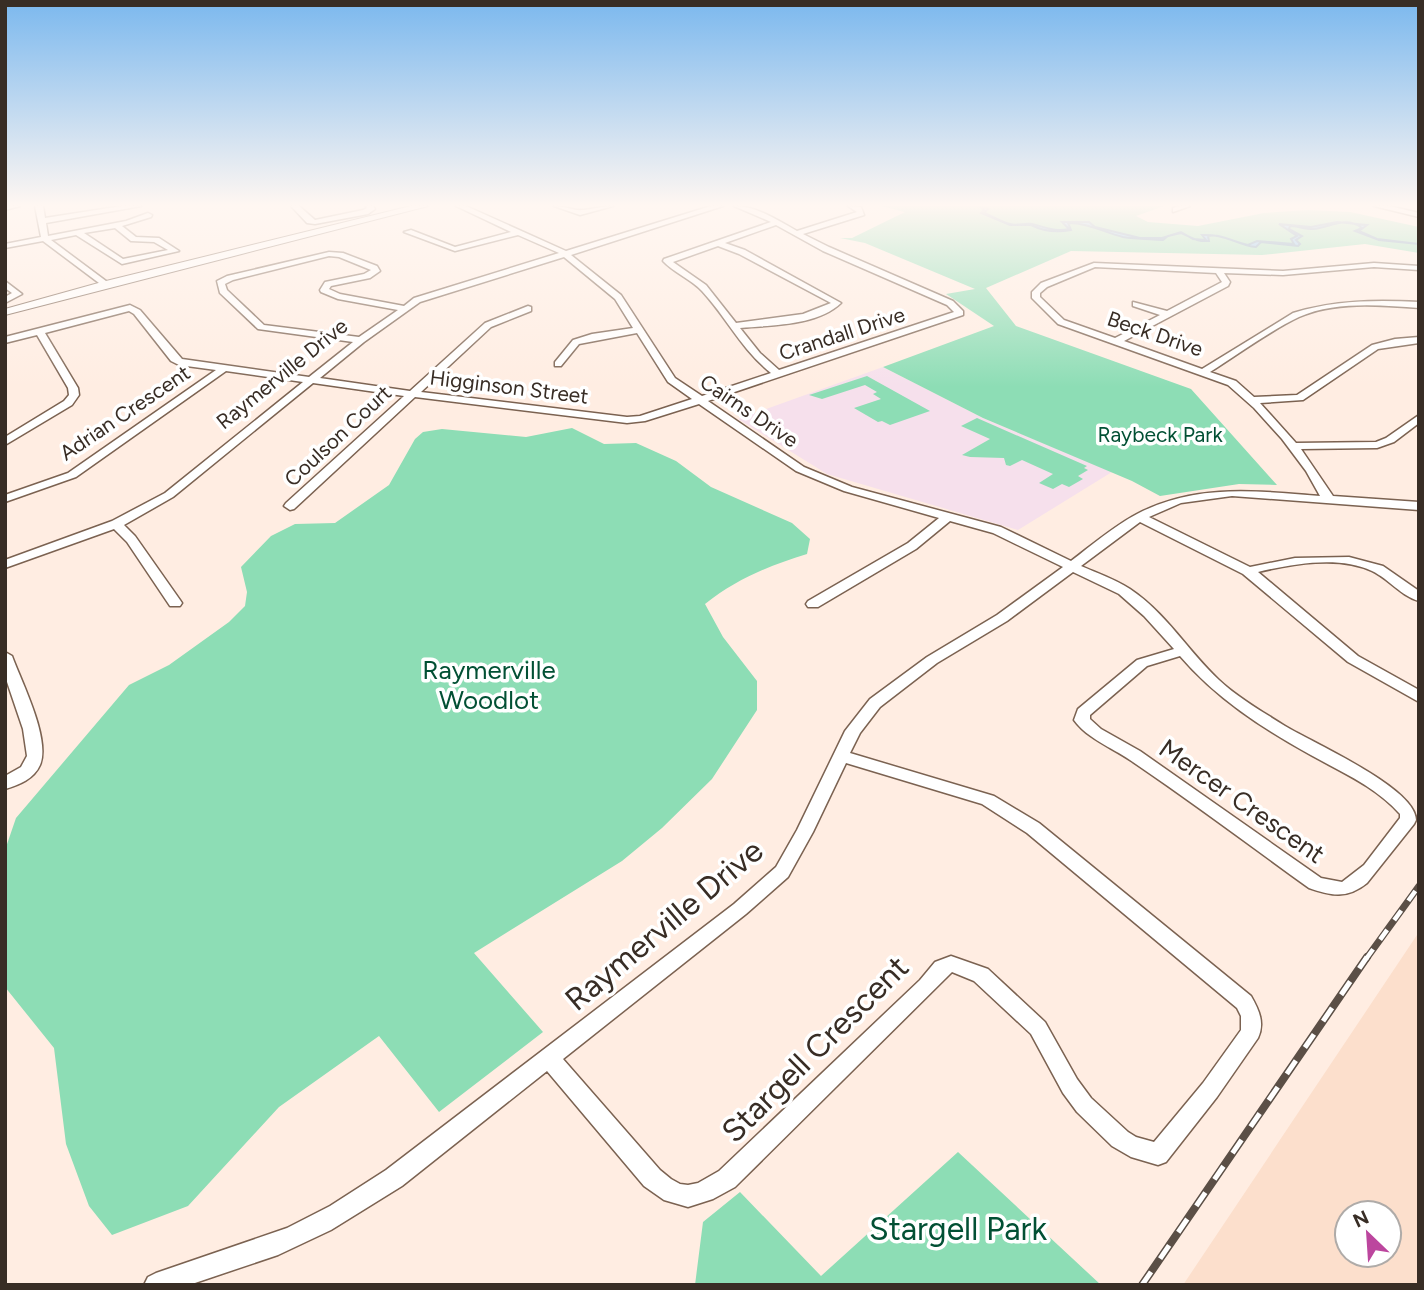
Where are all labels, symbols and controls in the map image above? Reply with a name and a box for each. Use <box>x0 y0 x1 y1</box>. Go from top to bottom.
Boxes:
street label: Crandall Drive <box>776 301 908 366</box>
street label: Beck Drive <box>1104 305 1206 362</box>
street label: Raymerville Drive <box>211 313 352 434</box>
street label: Adrian Crescent <box>55 360 195 465</box>
street label: Higginson Street <box>428 364 590 409</box>
street label: Cairns Drive <box>695 369 803 453</box>
street label: Coulson Court <box>279 380 396 491</box>
park label: Raybeck Park <box>1097 422 1223 447</box>
park label: Raymerville Woodlot <box>422 654 556 716</box>
street label: Mercer Crescent <box>1153 732 1331 870</box>
street label: Raymerville Drive <box>558 831 770 1019</box>
street label: Stargell Crescent <box>714 948 916 1150</box>
north arrow <box>1333 1199 1403 1269</box>
text: N <box>1350 1206 1373 1233</box>
park label: Stargell Park <box>869 1210 1047 1248</box>

